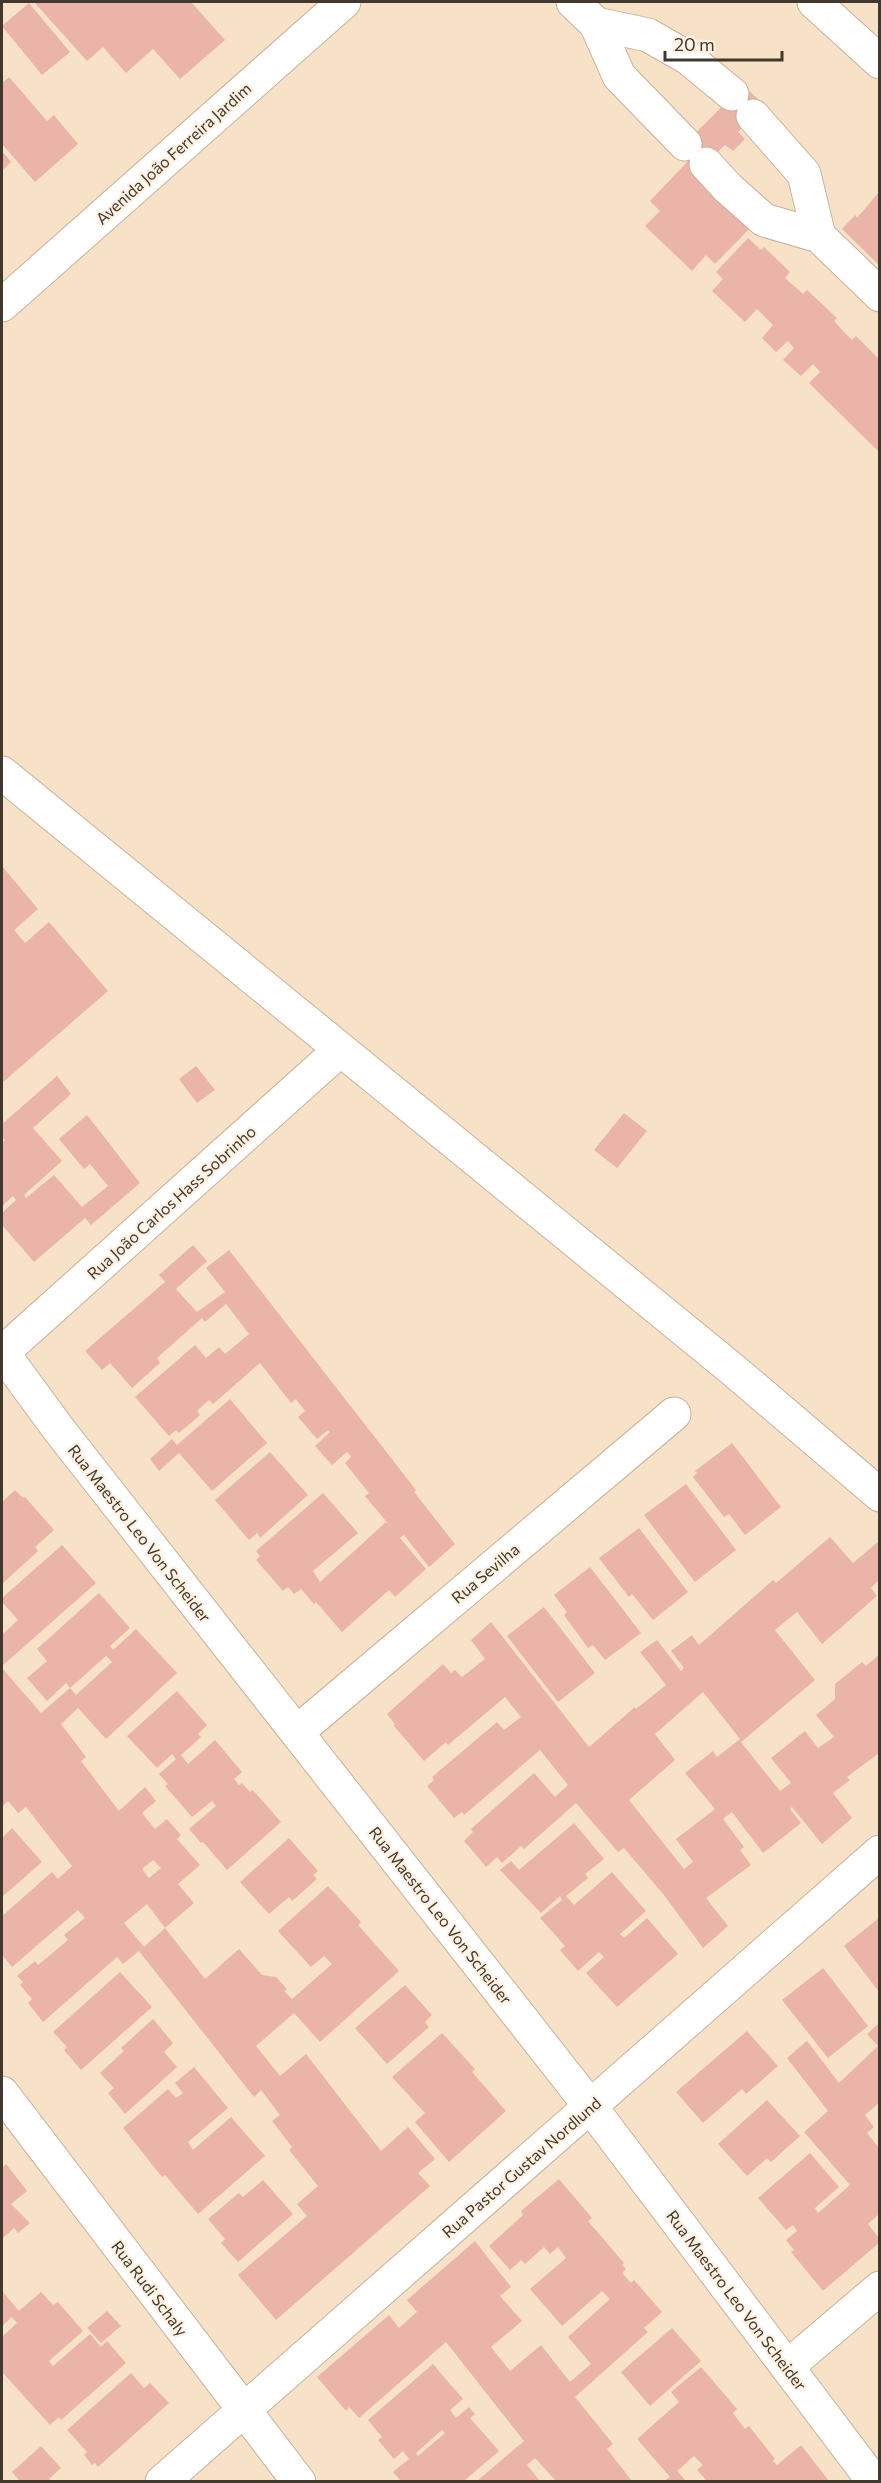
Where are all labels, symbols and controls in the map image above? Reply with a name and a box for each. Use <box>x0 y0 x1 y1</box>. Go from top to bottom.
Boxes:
scale bar <box>665 24 782 62</box>
text: 20 m <box>674 33 715 55</box>
street label: Avenida João Ferreira Jardim <box>91 78 255 228</box>
street label: Rua João Carlos Hass Sobrinho <box>83 1121 259 1283</box>
street label: Rua Maestro Leo Von Scheider <box>65 1440 216 1626</box>
street label: Rua Sevilha <box>447 1539 523 1607</box>
street label: Rua Maestro Leo Von Scheider <box>366 1822 517 2008</box>
street label: Rua Pastor Gustav Nordlund <box>438 2093 604 2241</box>
street label: Rua Maestro Leo Von Scheider <box>663 2206 811 2394</box>
street label: Rua Rudi Schaly <box>108 2237 192 2339</box>

